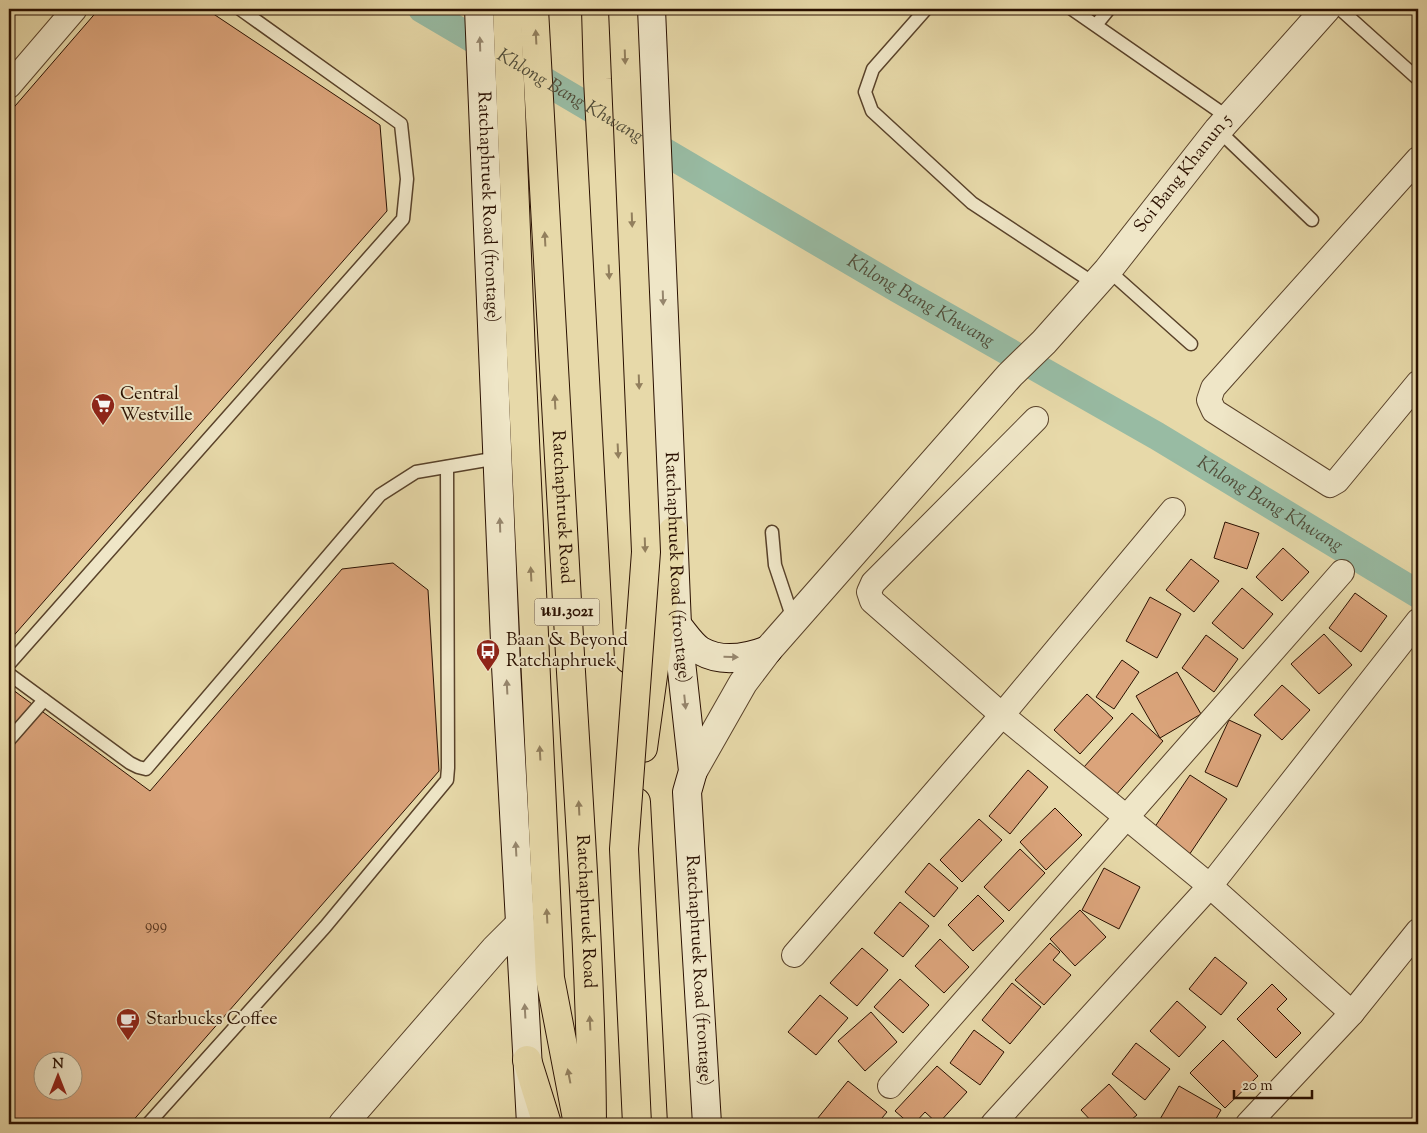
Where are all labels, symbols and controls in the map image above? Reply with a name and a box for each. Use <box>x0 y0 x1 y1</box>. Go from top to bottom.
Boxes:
one-way arrow <box>531 28 539 44</box>
one-way arrow <box>475 36 483 52</box>
water label: Khlong Bang Khwang <box>492 42 649 150</box>
one-way arrow <box>621 50 629 66</box>
street label: Ratchaphruek Road (frontage) <box>469 91 505 323</box>
street label: Soi Bang Khanun 5 <box>1128 109 1239 239</box>
one-way arrow <box>628 212 636 228</box>
one-way arrow <box>541 231 549 247</box>
water label: Khlong Bang Khwang <box>842 248 999 355</box>
one-way arrow <box>605 264 613 280</box>
one-way arrow <box>660 290 668 306</box>
one-way arrow <box>635 374 643 390</box>
place label: Central Westville <box>120 382 193 429</box>
supermarket icon: Central Westville <box>90 392 116 426</box>
one-way arrow <box>550 393 558 409</box>
street label: Ratchaphruek Road <box>544 430 579 585</box>
one-way arrow <box>615 444 623 460</box>
water label: Khlong Bang Khwang <box>1192 450 1348 559</box>
street label: Ratchaphruek Road (frontage) <box>657 451 696 684</box>
one-way arrow <box>496 516 504 532</box>
one-way arrow <box>642 537 650 553</box>
one-way arrow <box>527 565 535 581</box>
road number: นบ.3021 <box>534 598 600 626</box>
place label: Baan & Beyond Ratchaphruek <box>506 628 628 675</box>
bus stop icon: Baan & Beyond Ratchaphruek <box>475 638 501 672</box>
one-way arrow <box>723 654 739 662</box>
one-way arrow <box>503 679 511 695</box>
one-way arrow <box>681 694 689 710</box>
one-way arrow <box>535 745 543 761</box>
one-way arrow <box>575 800 583 816</box>
street label: Ratchaphruek Road <box>568 834 602 989</box>
one-way arrow <box>511 841 519 857</box>
street label: Ratchaphruek Road (frontage) <box>678 854 718 1087</box>
one-way arrow <box>543 907 551 923</box>
house number: 999 <box>145 916 167 937</box>
one-way arrow <box>520 1003 528 1019</box>
cafe icon: Starbucks Coffee <box>115 1007 141 1041</box>
place label: Starbucks Coffee <box>146 1007 278 1033</box>
one-way arrow <box>586 1015 594 1031</box>
north arrow <box>32 1050 82 1100</box>
text: N <box>52 1055 64 1075</box>
one-way arrow <box>564 1068 572 1084</box>
scale bar <box>1234 1068 1312 1100</box>
text: 20 m <box>1242 1076 1273 1097</box>

